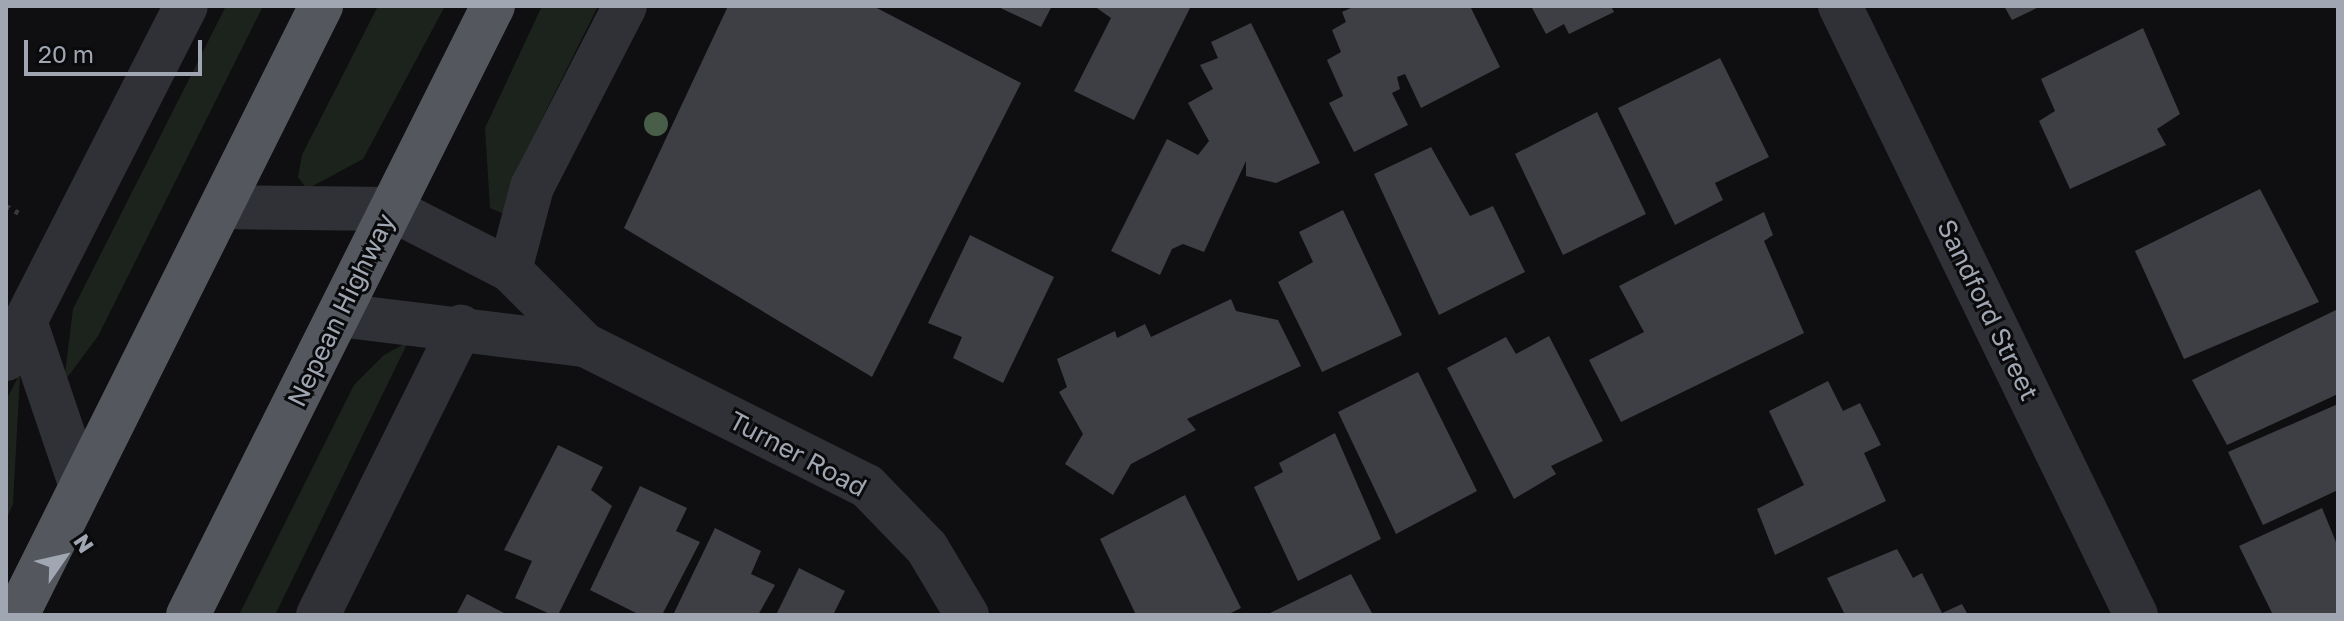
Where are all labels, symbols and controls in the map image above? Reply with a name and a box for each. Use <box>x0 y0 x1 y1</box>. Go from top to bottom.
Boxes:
scale bar <box>28 24 206 74</box>
text: 20 m <box>38 39 94 68</box>
street label: Nepean Highway <box>281 208 401 412</box>
street label: Sandford Street <box>1931 214 2045 406</box>
street label: Turner Road <box>724 405 872 503</box>
north arrow <box>24 517 104 597</box>
text: N <box>68 529 100 558</box>

